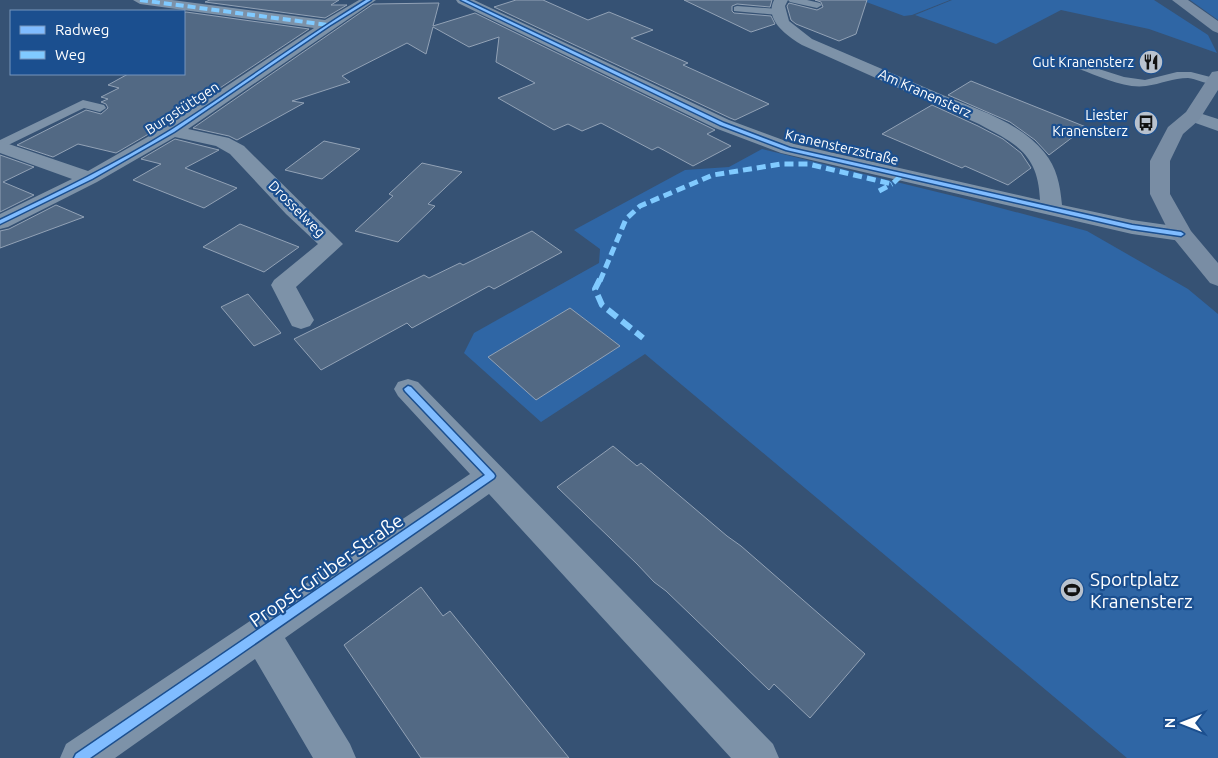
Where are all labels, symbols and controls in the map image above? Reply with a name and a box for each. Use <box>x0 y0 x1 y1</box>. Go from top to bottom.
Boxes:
legend <box>10 10 185 75</box>
text: Radweg <box>55 21 109 38</box>
text: Weg <box>55 46 86 63</box>
restaurant icon: Gut Kranensterz <box>1138 49 1164 75</box>
place label: Gut Kranensterz <box>1032 54 1134 70</box>
street label: Am Kranensterz <box>876 65 974 121</box>
street label: Burgstüttgen <box>142 78 222 138</box>
place label: Liester Kranensterz <box>1052 107 1129 139</box>
bus stop icon: Liester Kranensterz <box>1133 110 1159 136</box>
street label: Kranensterzstraße <box>784 126 900 168</box>
street label: Drosselweg <box>265 177 329 241</box>
street label: Propst-Grüber-Straße <box>245 509 407 631</box>
place label: Sportplatz Kranensterz <box>1090 568 1193 612</box>
sports icon: Sportplatz Kranensterz <box>1059 577 1085 603</box>
north arrow <box>1158 698 1208 748</box>
text: N <box>1162 718 1178 728</box>

